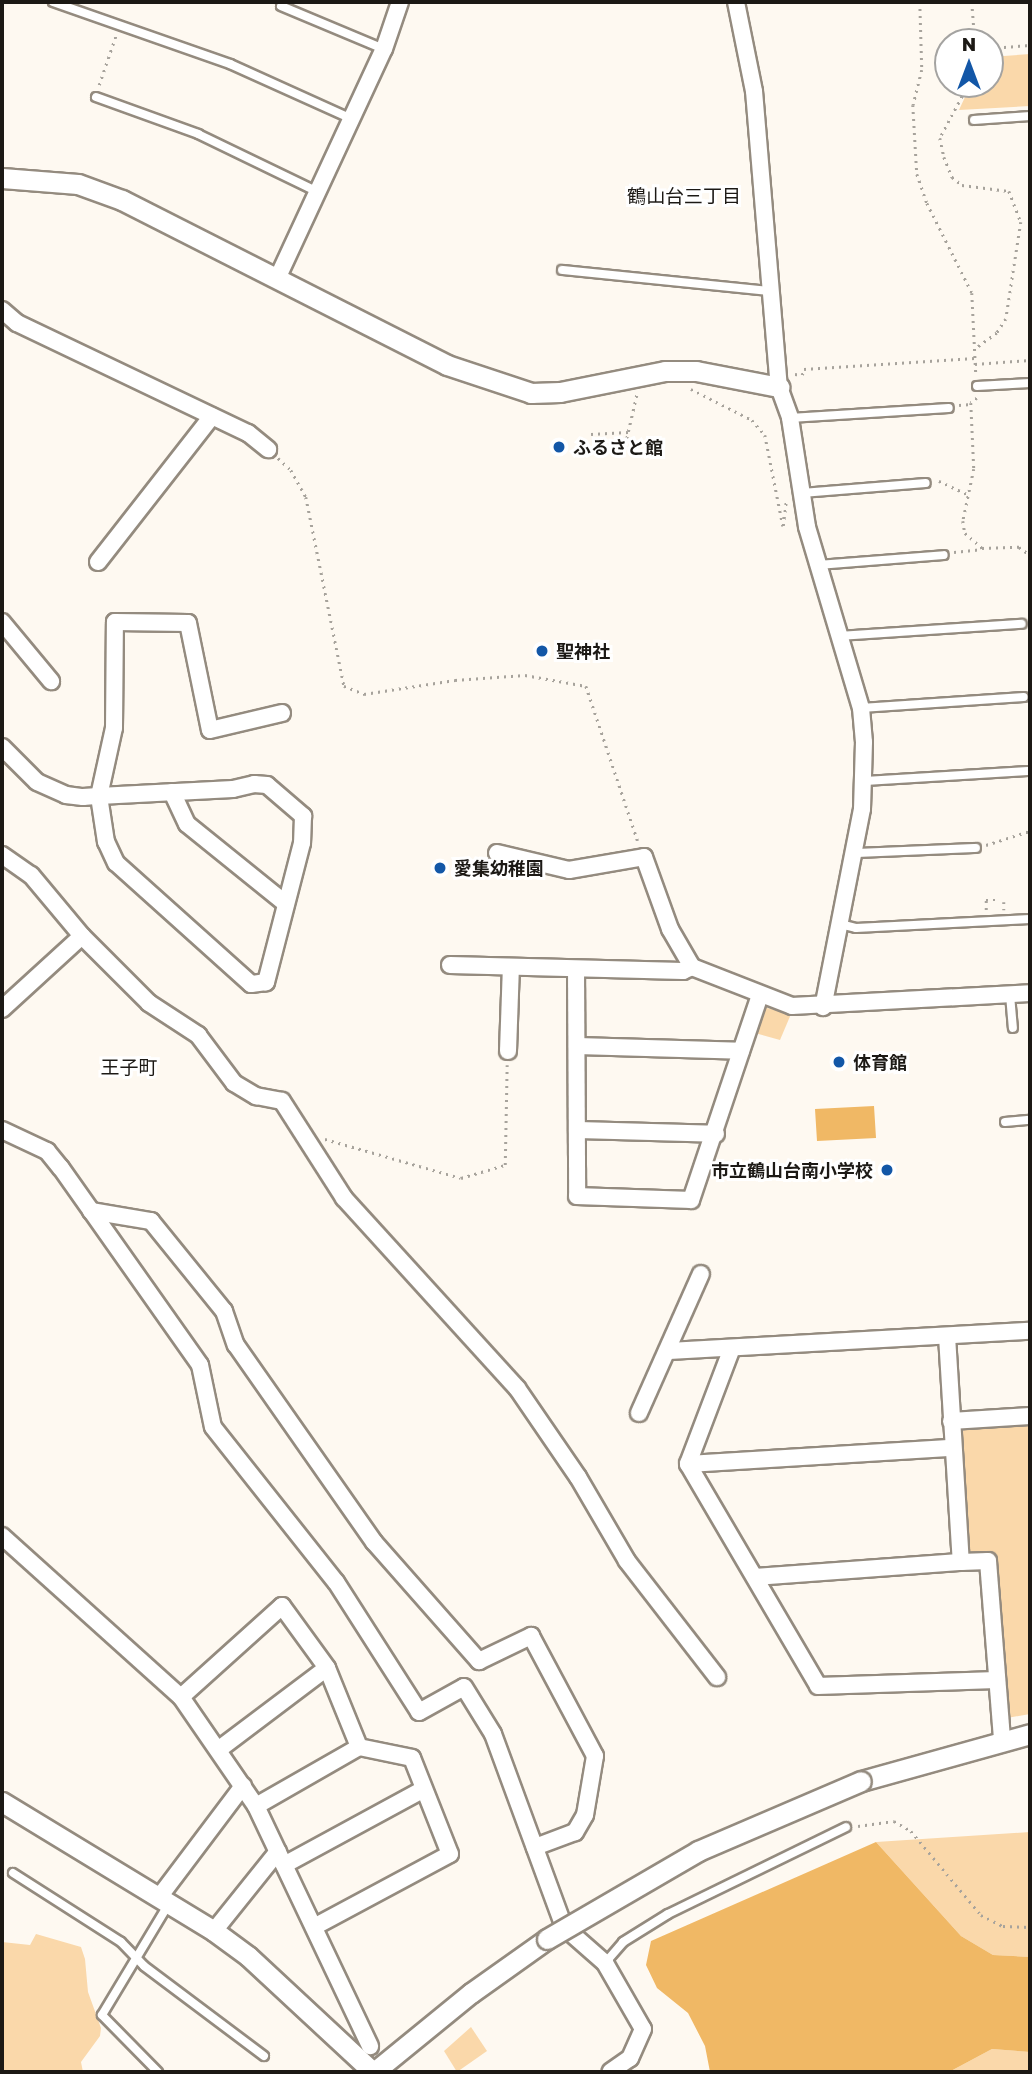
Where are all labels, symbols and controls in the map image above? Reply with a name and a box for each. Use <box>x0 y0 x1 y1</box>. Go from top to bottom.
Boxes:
north arrow <box>934 28 1004 98</box>
text: N <box>962 32 976 55</box>
district label: 鶴山台三丁目 <box>627 185 741 207</box>
place label: ふるさと館 <box>573 436 663 458</box>
marker: ふるさと館 <box>551 439 567 455</box>
place label: 聖神社 <box>556 640 610 662</box>
marker: 聖神社 <box>534 643 550 659</box>
place label: 愛集幼稚園 <box>454 857 544 879</box>
marker: 愛集幼稚園 <box>432 860 448 876</box>
place label: 体育館 <box>853 1051 907 1073</box>
marker: 体育館 <box>831 1054 847 1070</box>
district label: 王子町 <box>101 1056 157 1078</box>
place label: 市立鶴山台南小学校 <box>711 1159 873 1181</box>
marker: 市立鶴山台南小学校 <box>879 1162 895 1178</box>

